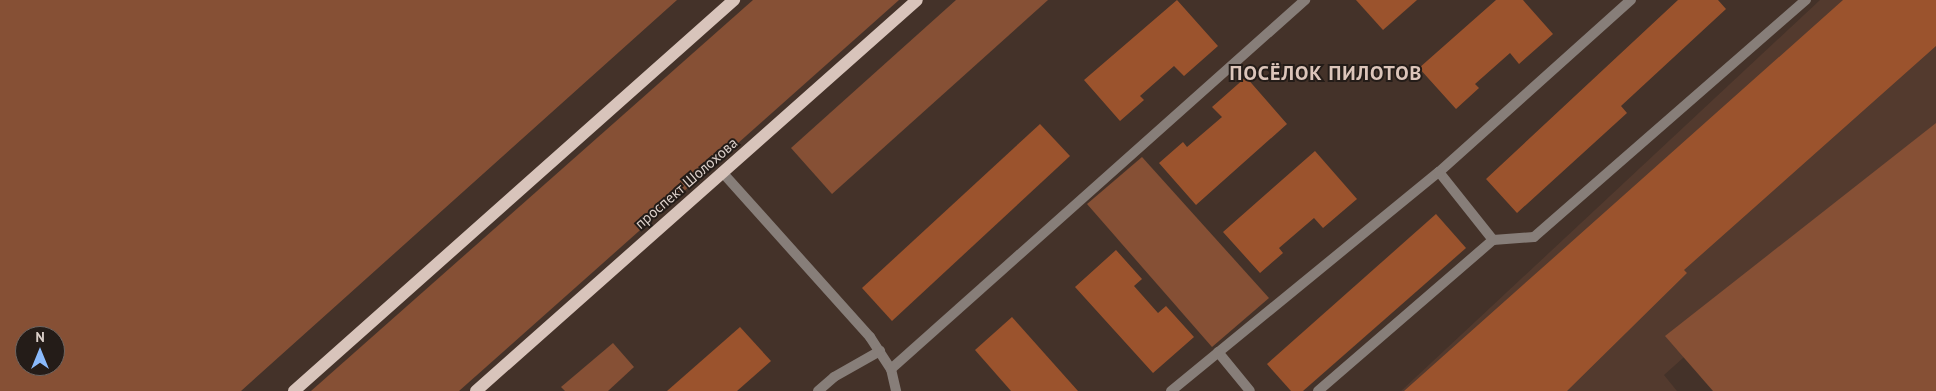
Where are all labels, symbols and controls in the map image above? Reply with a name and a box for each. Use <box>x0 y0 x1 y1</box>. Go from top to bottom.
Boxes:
district label: ПОСЁЛОК ПИЛОТОВ <box>1228 61 1424 85</box>
street label: проспект Шолохова <box>631 133 741 233</box>
north arrow <box>15 326 65 376</box>
text: N <box>35 328 45 346</box>

